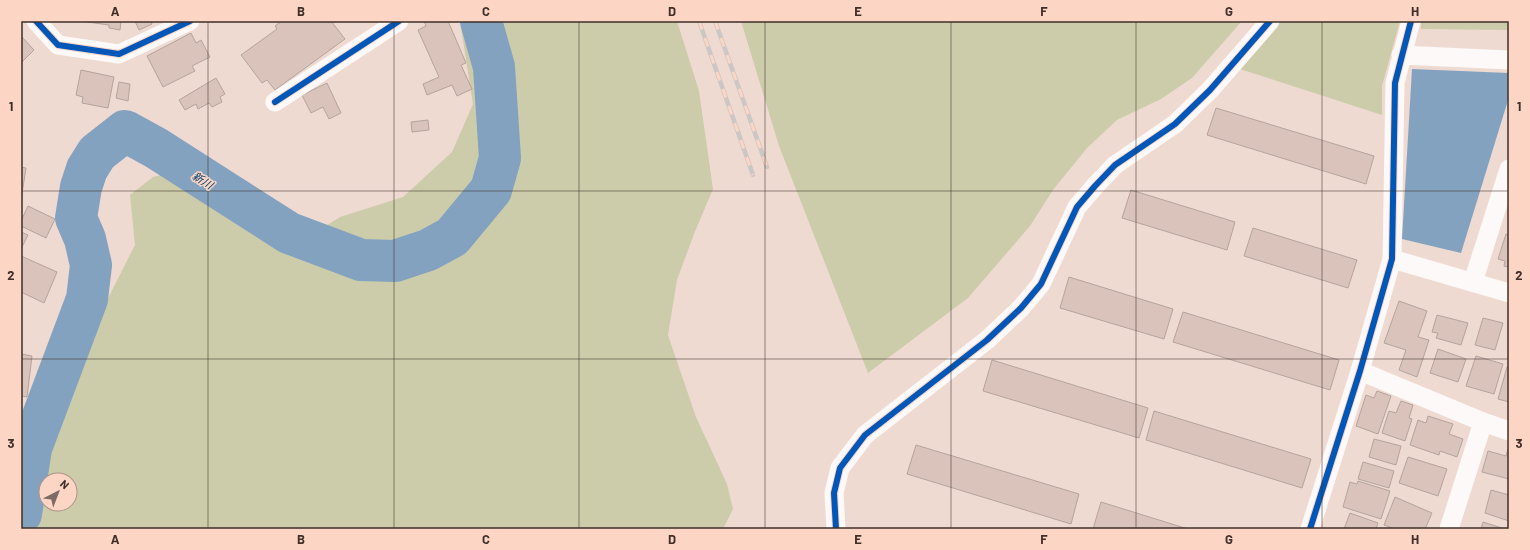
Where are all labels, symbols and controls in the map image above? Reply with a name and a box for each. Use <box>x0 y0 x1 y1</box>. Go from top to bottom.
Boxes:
text: A <box>111 3 120 19</box>
text: B <box>297 3 305 19</box>
text: C <box>482 3 490 19</box>
text: D <box>668 3 676 19</box>
text: E <box>854 3 862 19</box>
text: F <box>1040 3 1048 19</box>
text: G <box>1225 3 1233 19</box>
text: H <box>1411 3 1419 19</box>
text: 1 <box>9 98 13 114</box>
text: 1 <box>1517 98 1521 114</box>
water label: 新川 <box>190 169 217 192</box>
text: 2 <box>7 267 15 283</box>
text: 2 <box>1515 267 1523 283</box>
text: 3 <box>7 435 15 451</box>
text: 3 <box>1515 435 1523 451</box>
north arrow <box>38 472 78 512</box>
text: N <box>58 477 72 491</box>
text: A <box>111 531 120 547</box>
text: B <box>297 531 305 547</box>
text: C <box>482 531 490 547</box>
text: D <box>668 531 676 547</box>
text: E <box>854 531 862 547</box>
text: F <box>1040 531 1048 547</box>
text: G <box>1225 531 1233 547</box>
text: H <box>1411 531 1419 547</box>

